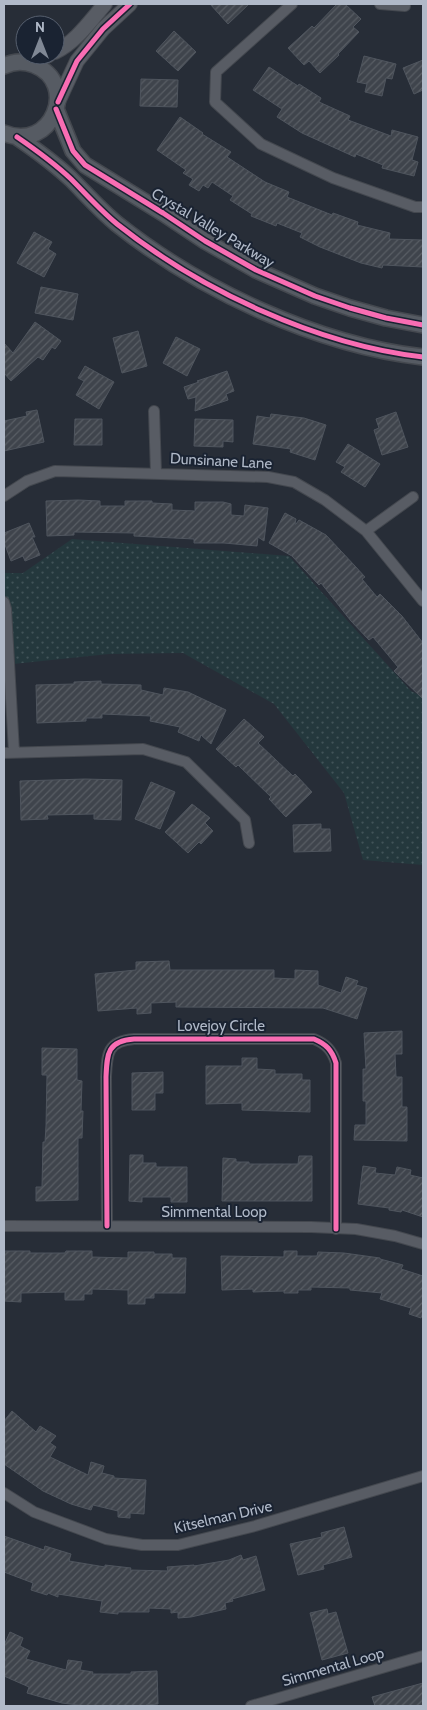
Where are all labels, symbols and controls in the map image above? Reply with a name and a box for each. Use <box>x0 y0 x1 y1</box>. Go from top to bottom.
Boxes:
north arrow <box>15 15 65 65</box>
text: N <box>35 18 45 36</box>
street label: Crystal Valley Parkway <box>148 184 278 272</box>
street label: Dunsinane Lane <box>169 449 273 473</box>
street label: Lovejoy Circle <box>177 1017 265 1035</box>
street label: Simmental Loop <box>161 1203 267 1221</box>
street label: Kitselman Drive <box>172 1497 274 1537</box>
street label: Simmental Loop <box>280 1644 386 1690</box>

